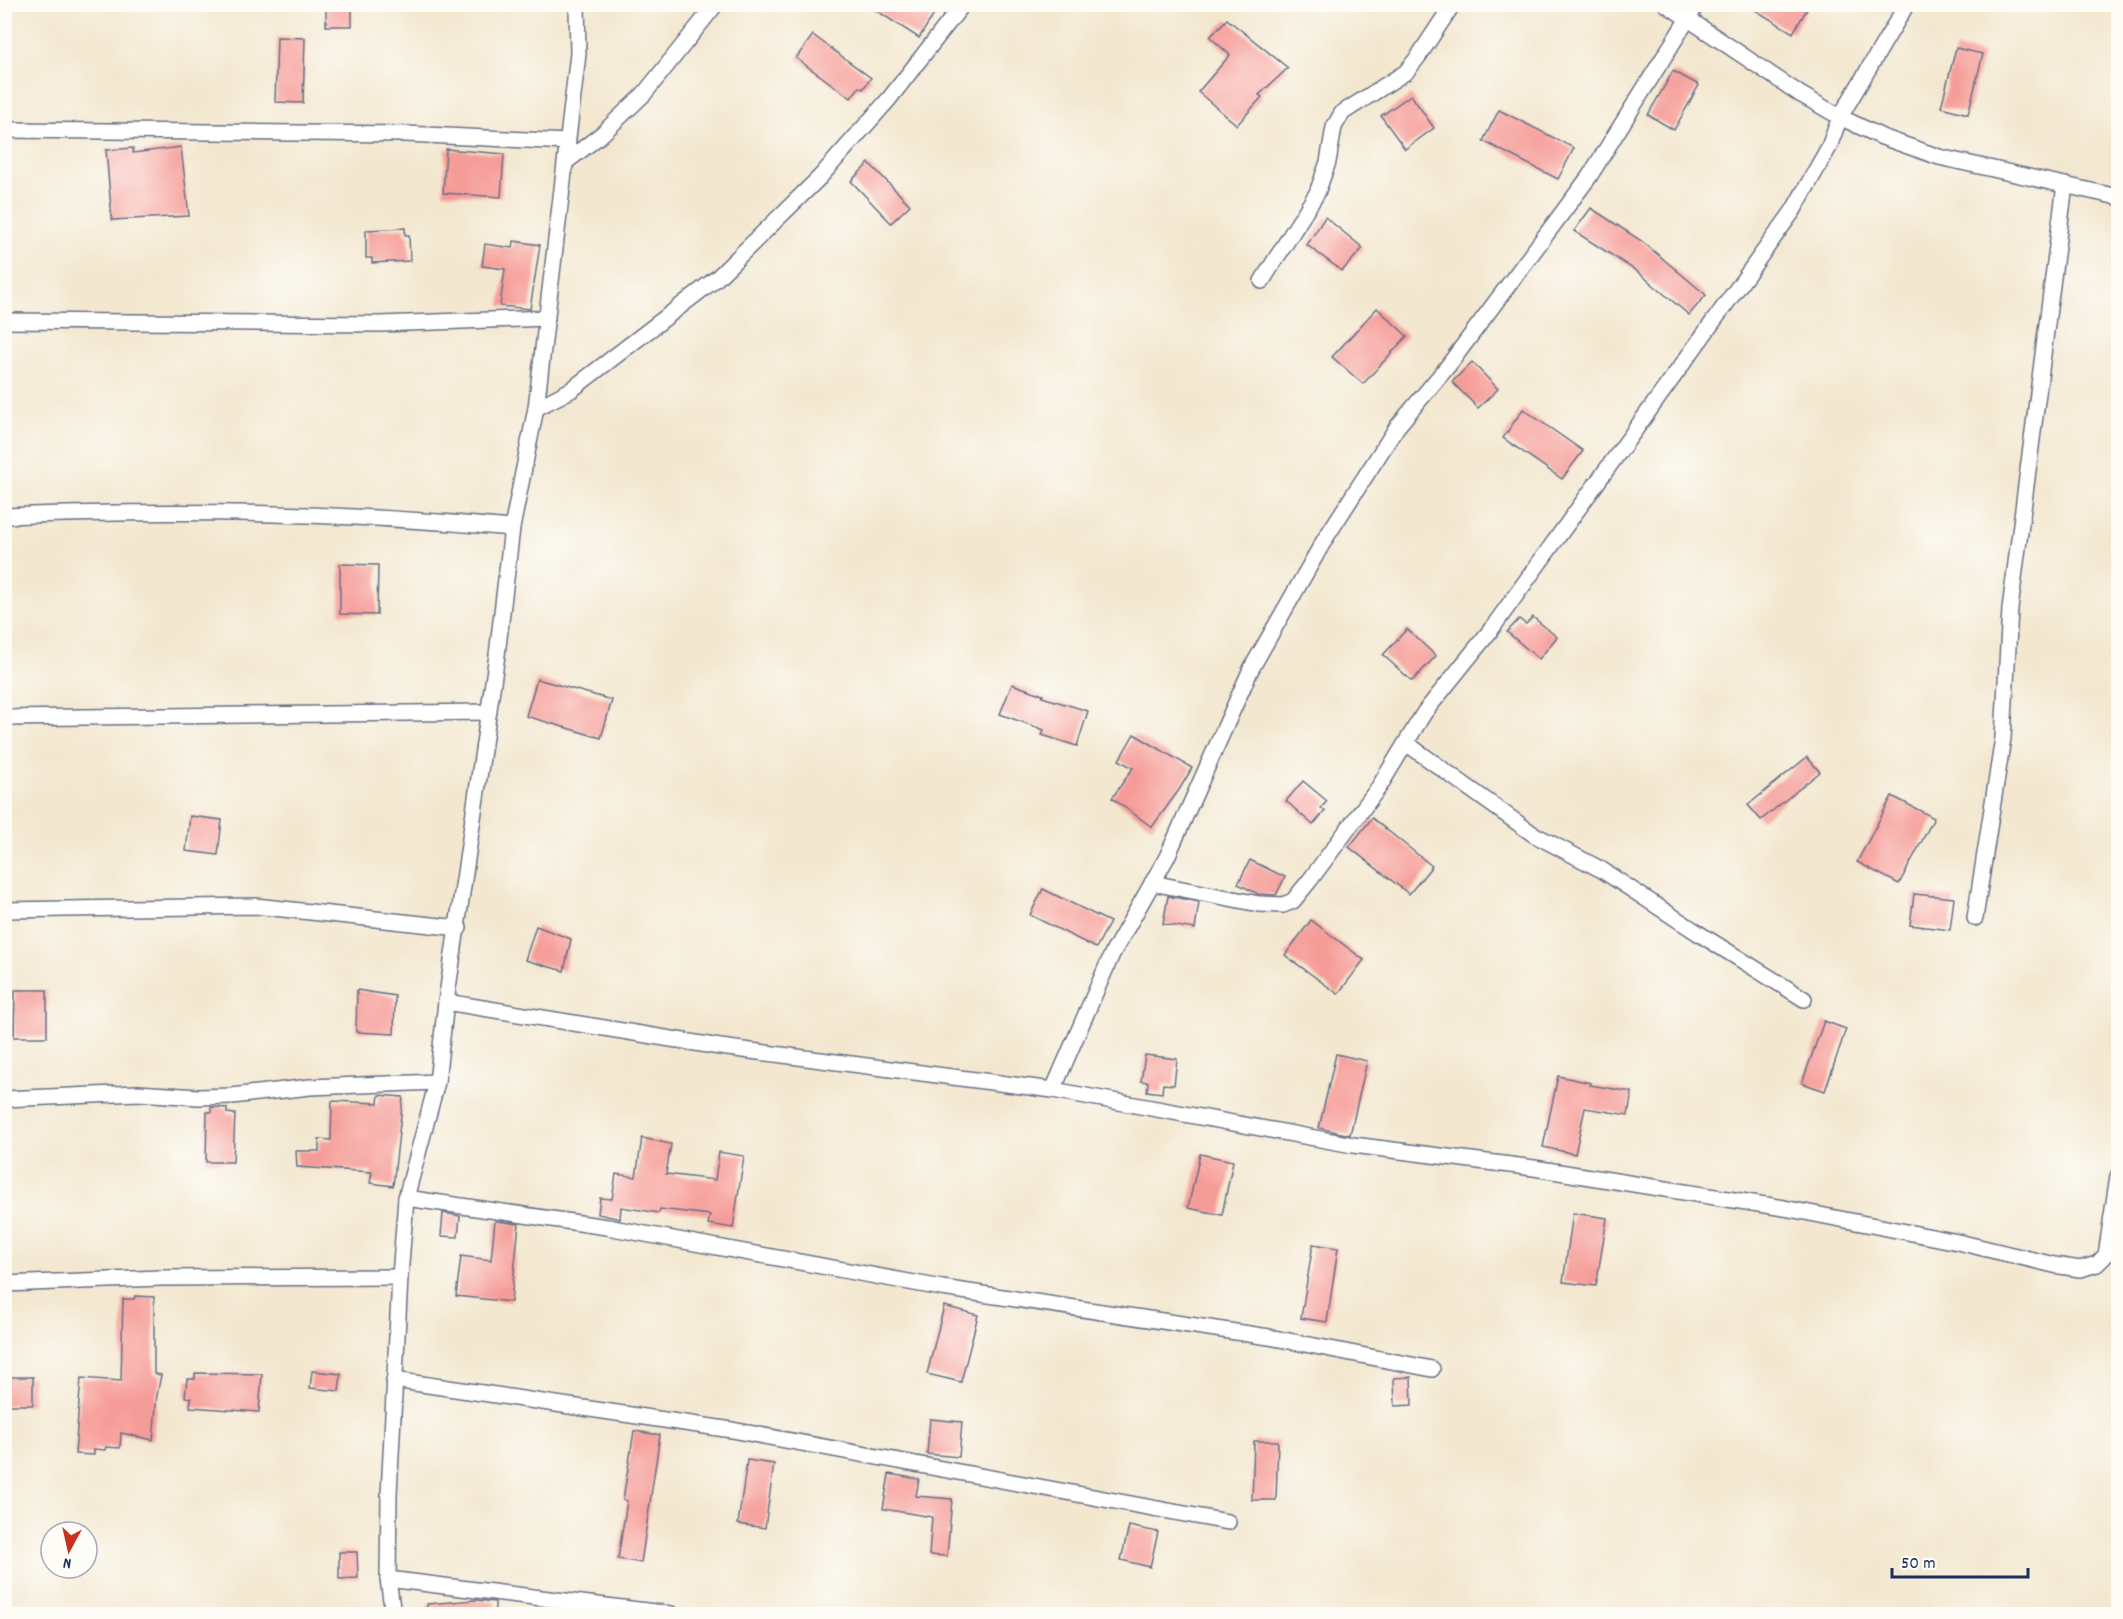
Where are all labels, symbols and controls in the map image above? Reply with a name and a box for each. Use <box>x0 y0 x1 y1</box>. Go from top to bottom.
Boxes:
north arrow <box>39 1520 99 1580</box>
scale bar <box>1892 1541 2028 1579</box>
text: N <box>62 1550 73 1574</box>
text: 50 m <box>1901 1552 1936 1577</box>

